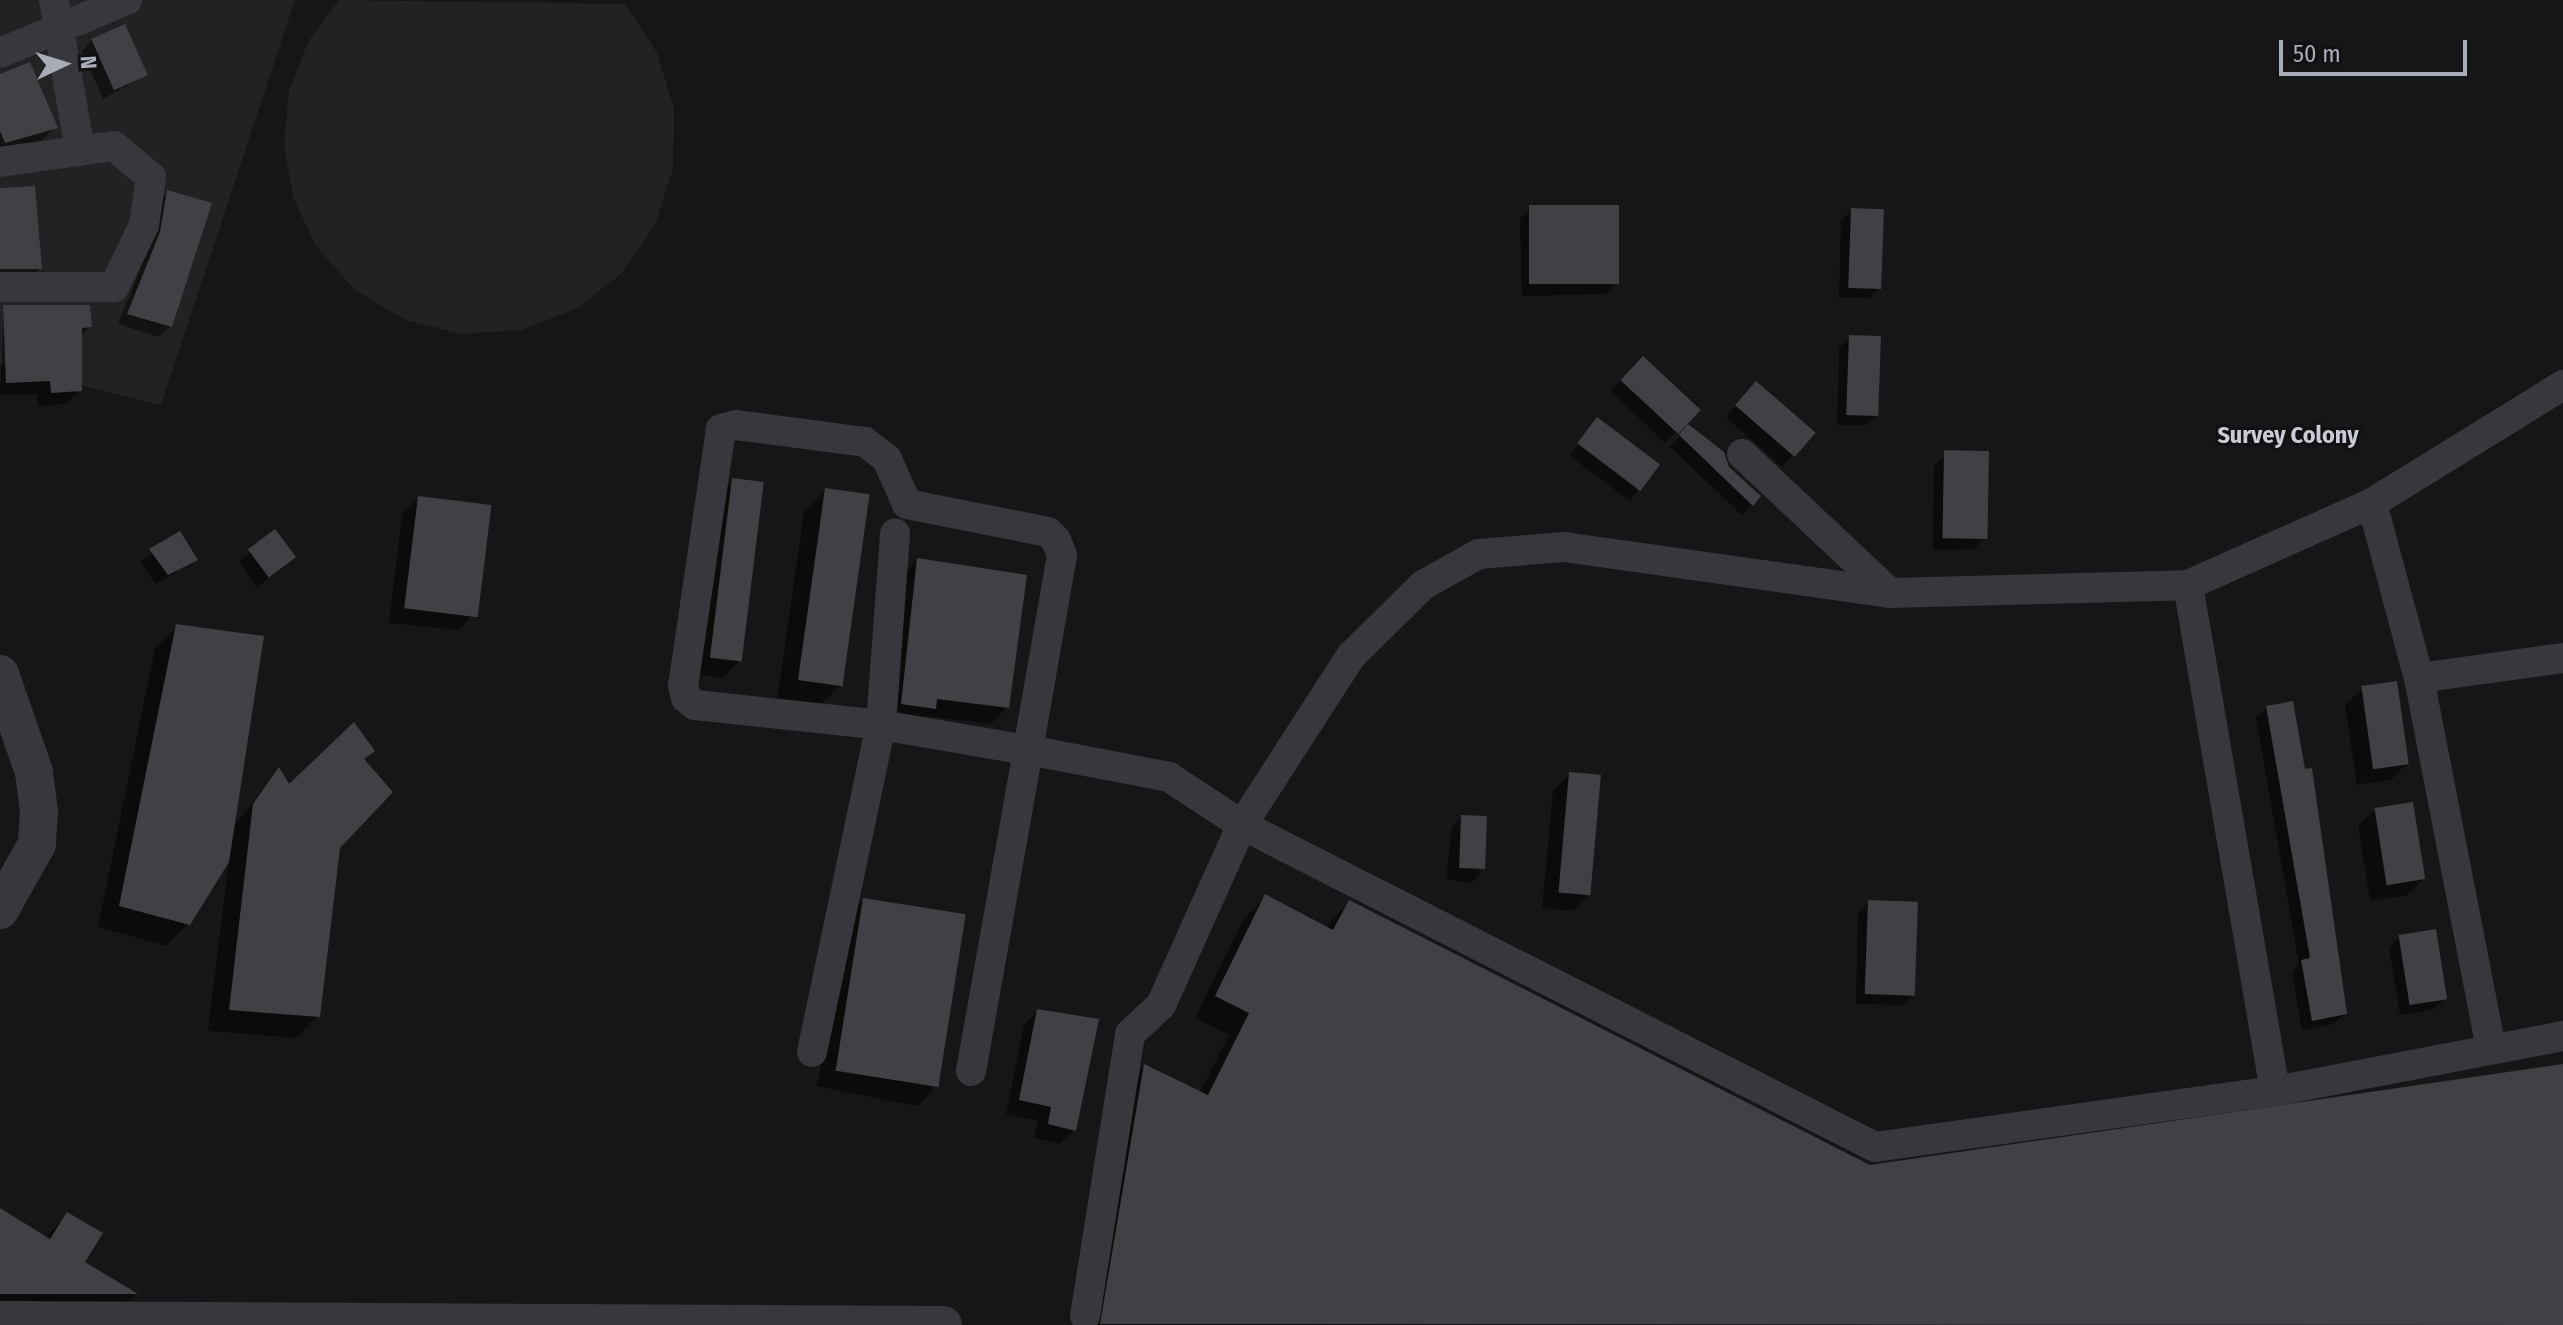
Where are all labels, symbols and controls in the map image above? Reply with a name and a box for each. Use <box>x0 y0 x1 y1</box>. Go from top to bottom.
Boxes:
north arrow <box>24 24 104 104</box>
scale bar <box>2283 24 2471 74</box>
text: 50 m <box>2293 40 2341 68</box>
text: N <box>75 55 102 70</box>
district label: Survey Colony <box>2217 422 2359 450</box>

